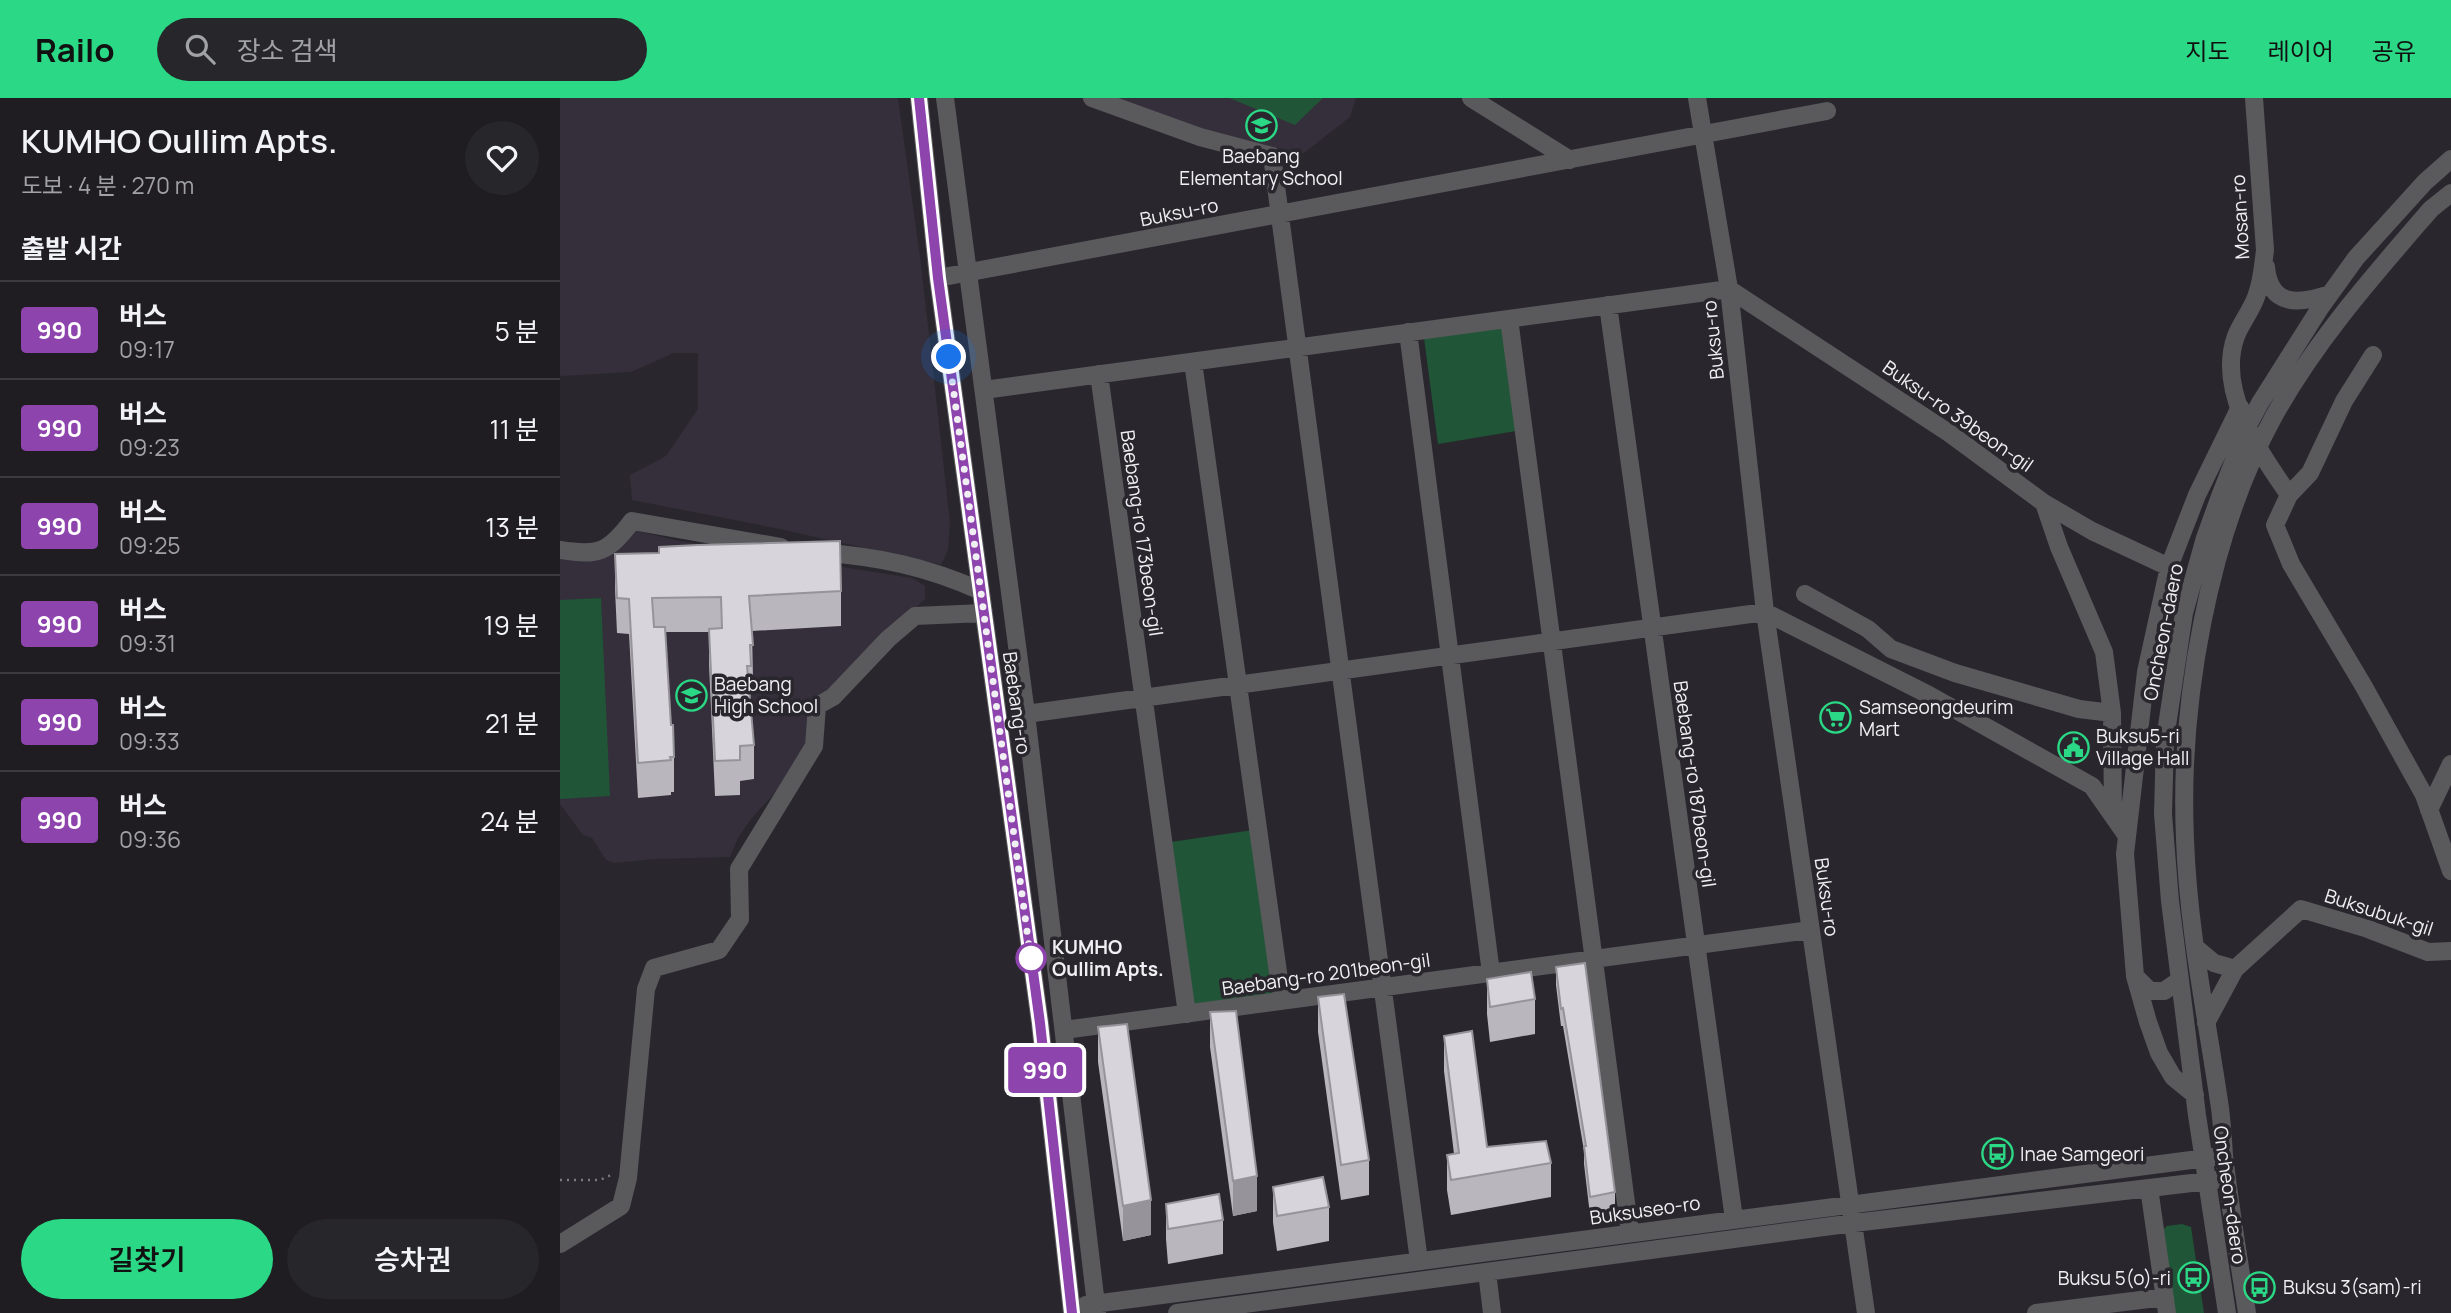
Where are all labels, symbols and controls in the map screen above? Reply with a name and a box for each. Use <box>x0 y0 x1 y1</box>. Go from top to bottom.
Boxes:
search box <box>157 18 647 81</box>
text: Railo <box>35 27 115 72</box>
icon: search <box>181 30 219 68</box>
text: 장소 검색 <box>237 32 338 68</box>
text: 지도 <box>2185 34 2230 67</box>
text: 레이어 <box>2268 34 2334 67</box>
text: 공유 <box>2372 34 2416 67</box>
school or university icon: Baebang Elementary School <box>1244 108 1278 142</box>
text: KUMHO Oullim Apts. <box>21 118 337 163</box>
button: heart <box>465 121 539 195</box>
place label: Baebang Elementary School <box>1179 143 1343 191</box>
text: 도보 · 4 분 · 270 m <box>21 169 194 201</box>
street label: Mosan-ro <box>2225 174 2255 260</box>
street label: Buksu-ro <box>1138 192 1220 232</box>
text: 출발 시간 <box>21 230 122 266</box>
text: 버스 <box>119 297 167 333</box>
street label: Buksu-ro <box>1696 299 1730 381</box>
text: 990 <box>37 313 82 346</box>
text: 5 분 <box>495 313 539 349</box>
text: 09:17 <box>119 333 175 365</box>
your location <box>931 339 966 374</box>
street label: Buksu-ro 39beon-gil <box>1877 354 2039 478</box>
text: 버스 <box>119 395 167 431</box>
text: 990 <box>37 411 82 444</box>
text: 11 분 <box>490 411 539 447</box>
street label: Baebang-ro 173beon-gil <box>1115 428 1169 638</box>
text: 09:23 <box>119 431 180 463</box>
text: 버스 <box>119 493 167 529</box>
text: 990 <box>37 509 82 542</box>
text: 13 분 <box>485 509 539 545</box>
text: 09:25 <box>119 529 181 561</box>
street label: Oncheon-daero <box>2137 561 2189 703</box>
text: 버스 <box>119 591 167 627</box>
text: 990 <box>37 607 82 640</box>
text: 19 분 <box>484 607 539 643</box>
text: 09:31 <box>119 627 176 659</box>
street label: Baebang-ro <box>997 650 1037 756</box>
place label: Baebang High School <box>714 671 818 719</box>
school or university icon: Baebang High School <box>674 678 708 712</box>
street label: Baebang-ro 187beon-gil <box>1668 679 1722 889</box>
text: 버스 <box>119 689 167 725</box>
place label: Samseongdeurim Mart <box>1859 694 2013 742</box>
supermarket icon: Samseongdeurim Mart <box>1819 701 1853 735</box>
text: 990 <box>37 705 82 738</box>
text: 21 분 <box>485 705 539 741</box>
place label: Buksu5-ri Village Hall <box>2096 723 2190 771</box>
text: 09:33 <box>119 725 180 757</box>
public building icon: Buksu5-ri Village Hall <box>2056 730 2090 764</box>
text: 버스 <box>119 787 167 823</box>
text: 990 <box>37 803 82 836</box>
text: 24 분 <box>480 803 539 839</box>
text: 09:36 <box>119 823 181 855</box>
street label: Buksu-ro <box>1809 856 1845 938</box>
street label: Buksubuk-gil <box>2321 882 2437 942</box>
place label: KUMHO Oullim Apts. <box>1052 934 1164 982</box>
marker: KUMHO Oullim Apts. <box>1016 943 1046 973</box>
street label: Baebang-ro 201beon-gil <box>1220 947 1432 1001</box>
line badge: 990 <box>1005 1047 1085 1093</box>
text: 990 <box>1022 1053 1068 1086</box>
street label: Oncheon-daero <box>2207 1124 2253 1266</box>
bus stop icon: Inae Samgeori <box>1980 1137 2014 1171</box>
place label: Inae Samgeori <box>2020 1141 2144 1167</box>
street label: Buksuseo-ro <box>1588 1189 1702 1231</box>
button: 길찾기 <box>21 1219 273 1299</box>
button: 승차권 <box>287 1219 539 1299</box>
bus stop icon: Buksu 5(o)-ri <box>2177 1261 2211 1295</box>
place label: Buksu 5(o)-ri <box>2058 1265 2171 1291</box>
bus stop icon: Buksu 3(sam)-ri <box>2243 1270 2277 1304</box>
place label: Buksu 3(sam)-ri <box>2283 1274 2422 1300</box>

